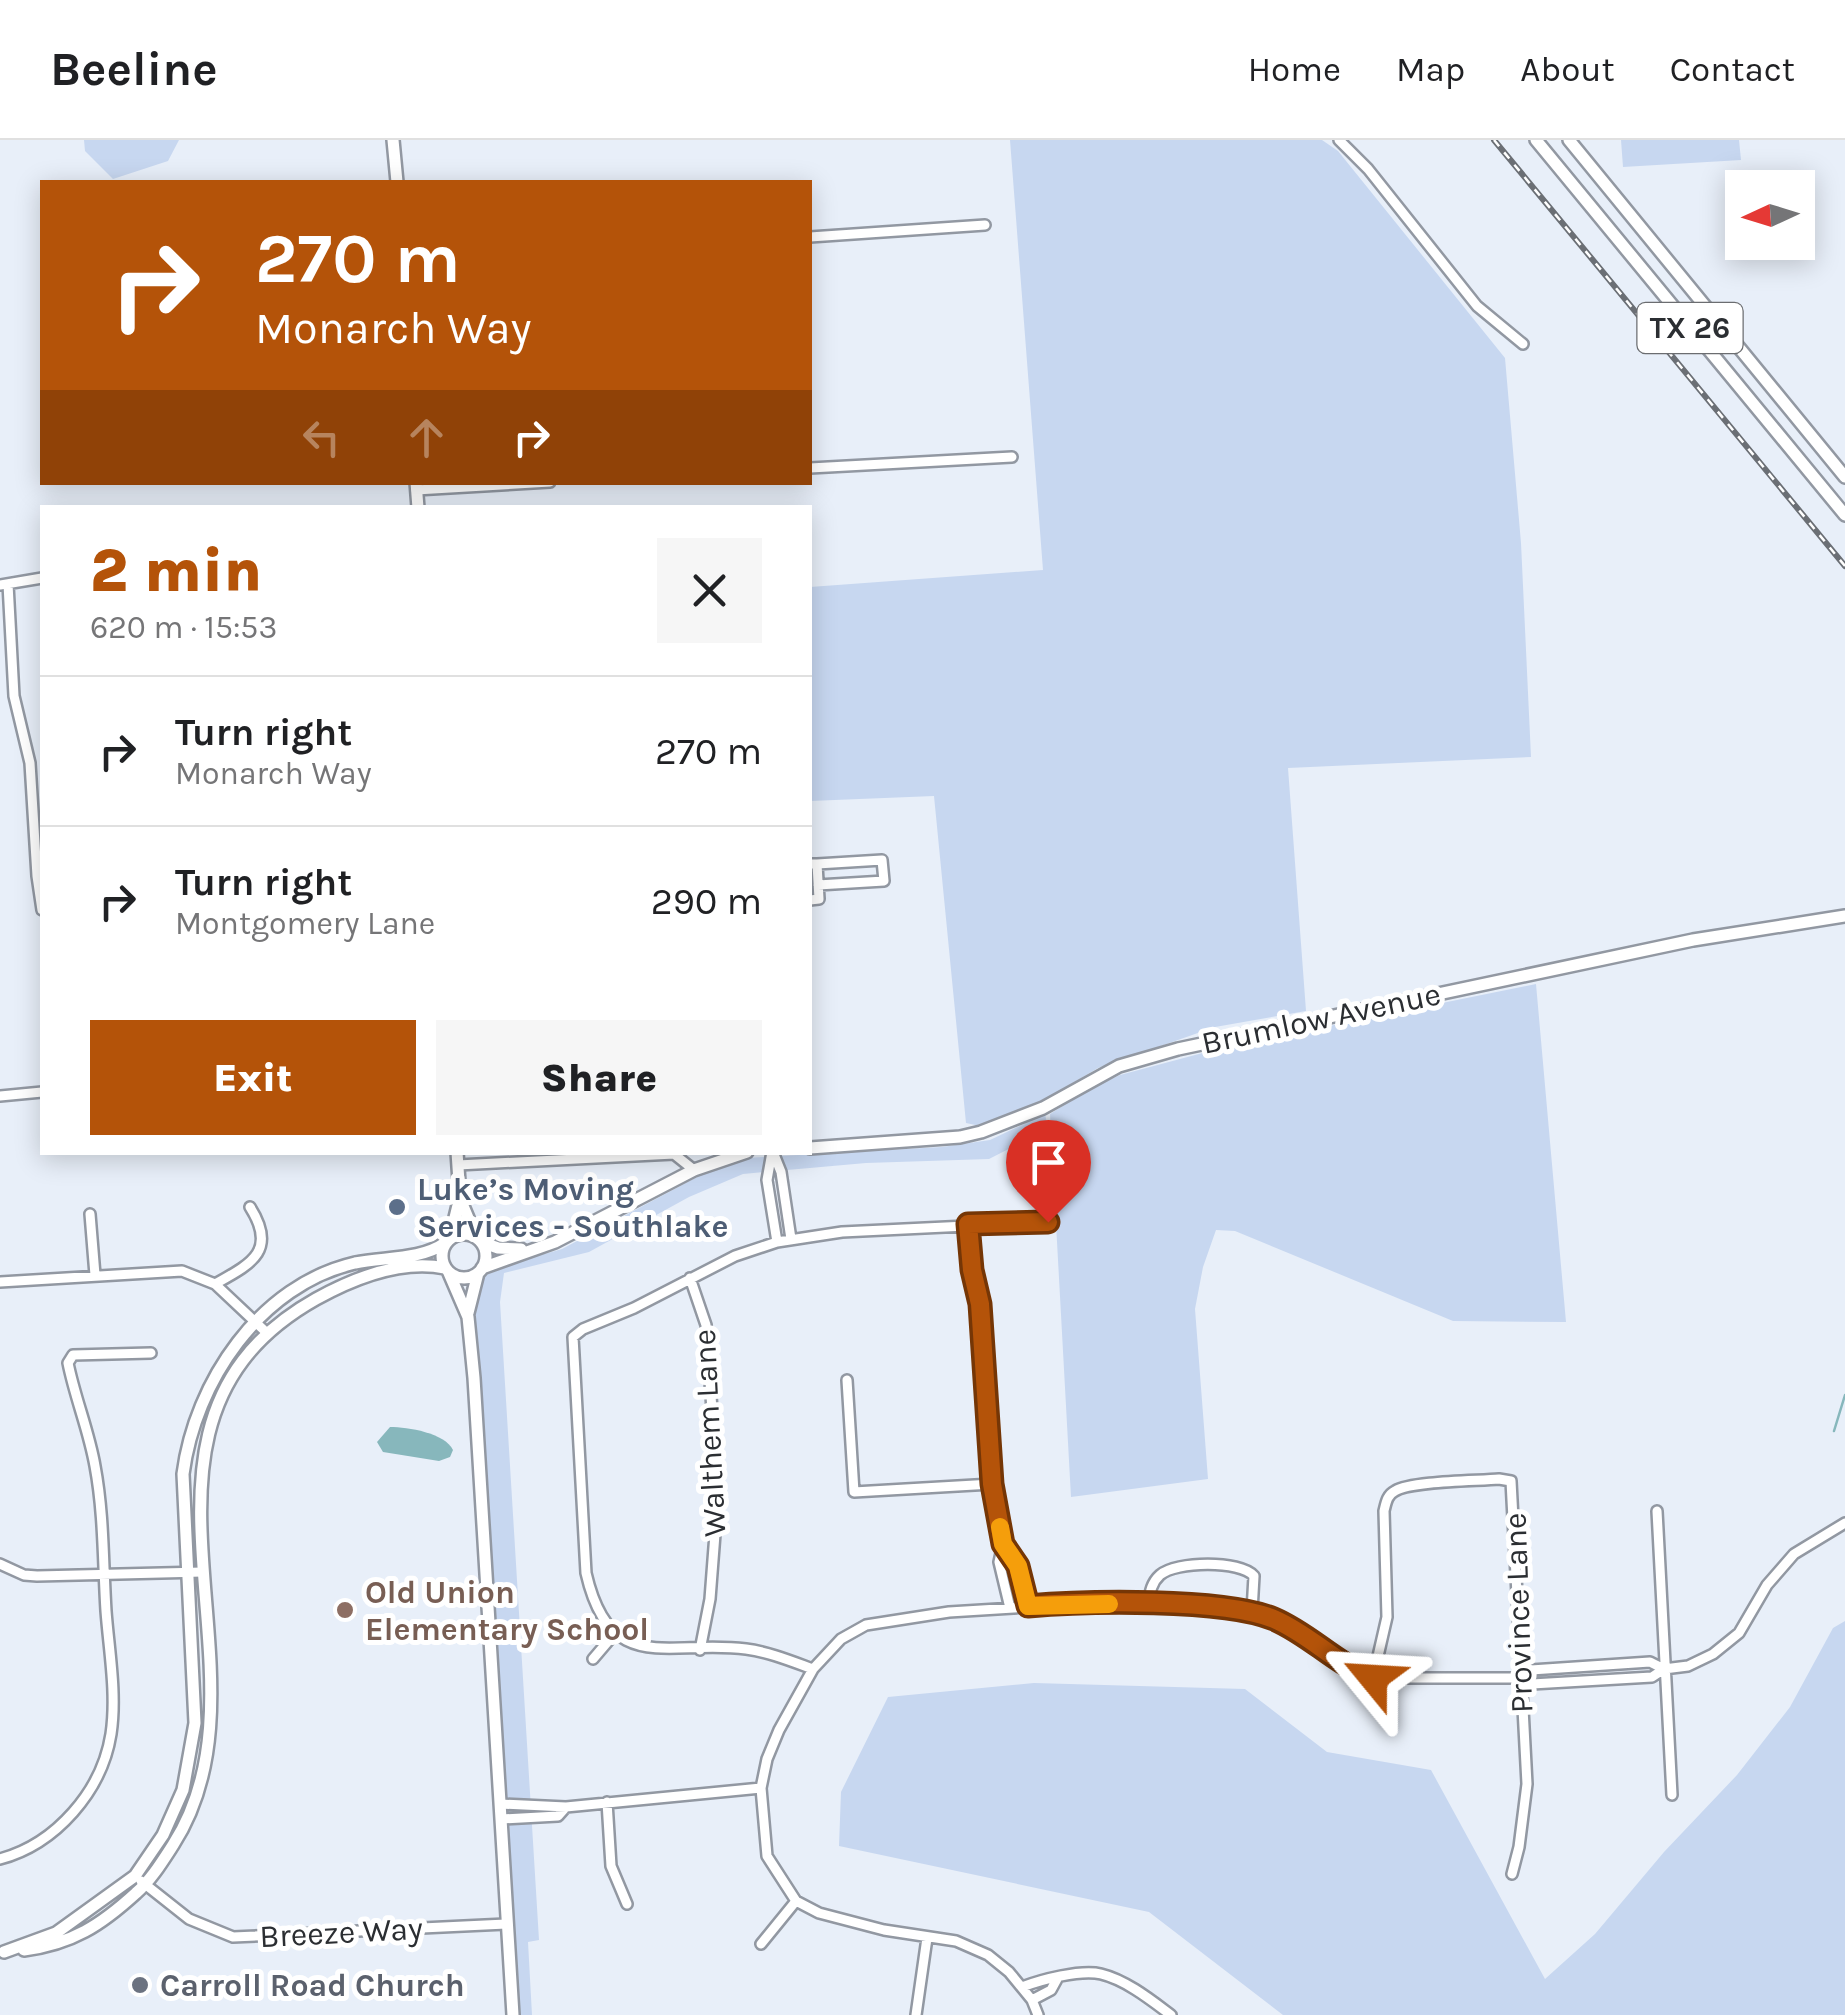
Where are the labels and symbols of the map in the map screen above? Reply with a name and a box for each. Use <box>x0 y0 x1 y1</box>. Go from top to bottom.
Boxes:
north arrow <box>1725 170 1815 260</box>
road number: TX 26 <box>1638 303 1742 353</box>
street label: Brumlow Avenue <box>1198 975 1444 1062</box>
pin <box>1006 1120 1091 1223</box>
place label: Luke’s Moving Services - Southlake <box>417 1171 728 1245</box>
marker: Luke’s Moving Services - Southlake <box>386 1196 408 1218</box>
street label: Walthem Lane <box>686 1328 733 1538</box>
street label: Province Lane <box>1497 1512 1540 1714</box>
place label: Old Union Elementary School <box>365 1574 649 1648</box>
marker: Old Union Elementary School <box>334 1599 356 1621</box>
position arrow <box>1321 1626 1425 1730</box>
street label: Breeze Way <box>258 1910 424 1955</box>
place label: Carroll Road Church <box>160 1967 465 2004</box>
marker: Carroll Road Church <box>129 1974 151 1996</box>

